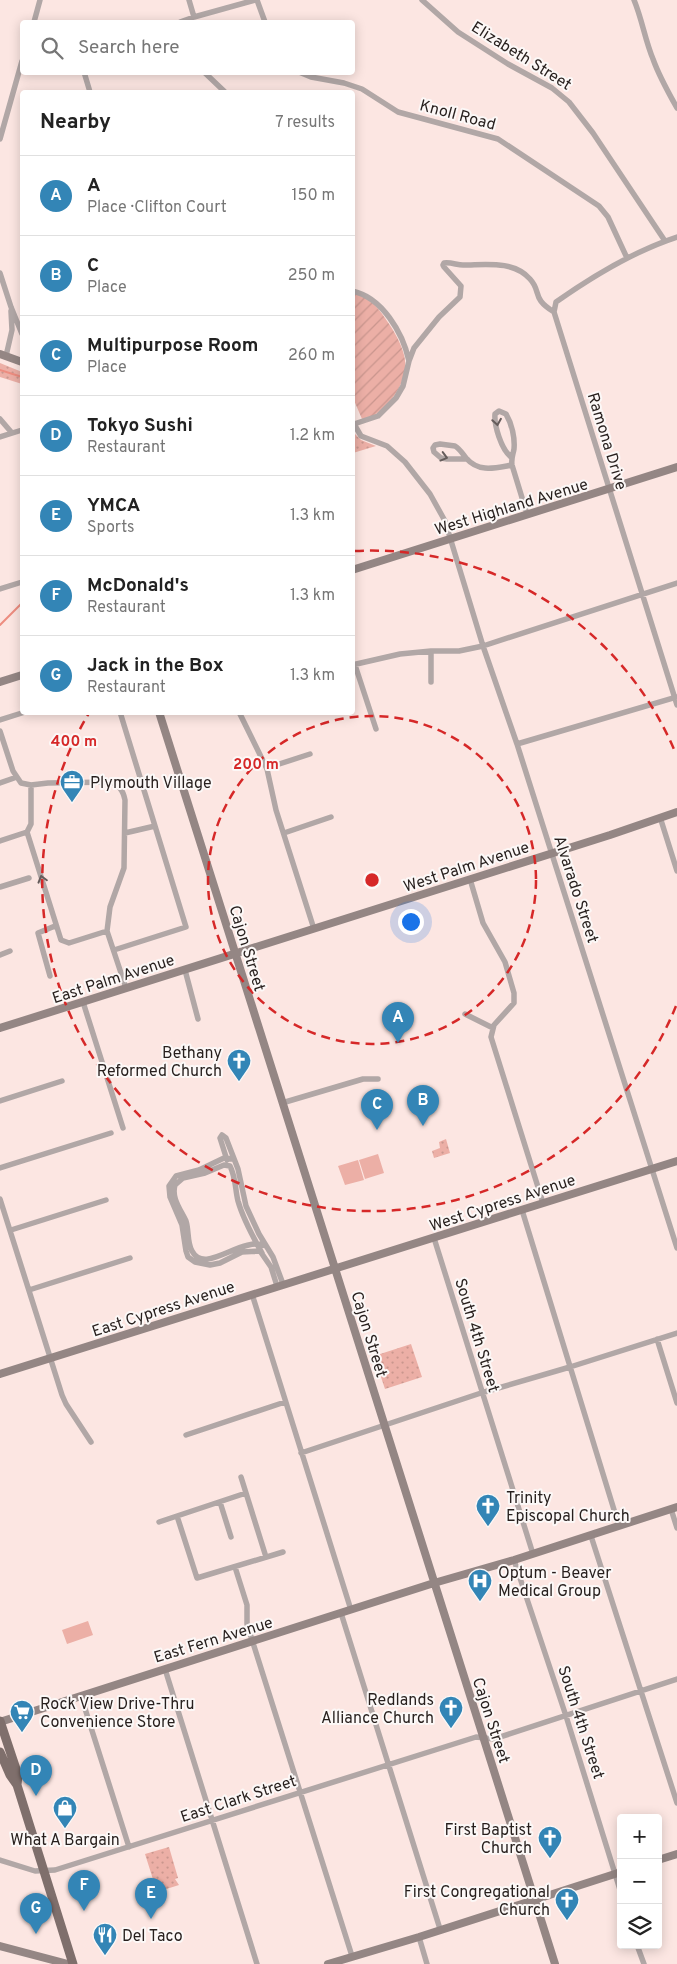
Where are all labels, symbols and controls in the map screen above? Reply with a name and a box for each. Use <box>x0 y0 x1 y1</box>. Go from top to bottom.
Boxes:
street label: Elizabeth Street <box>467 18 575 96</box>
search box <box>20 20 355 75</box>
icon: search <box>38 34 66 62</box>
text: Search here <box>78 36 180 60</box>
street label: Knoll Road <box>417 96 498 136</box>
text: Nearby <box>40 109 111 136</box>
text: 7 results <box>275 113 335 133</box>
text: A <box>87 174 101 198</box>
text: A <box>50 186 62 206</box>
text: 150 m <box>292 186 335 206</box>
text: Place · Clifton Court <box>87 198 227 218</box>
text: C <box>87 254 99 278</box>
text: B <box>50 266 62 286</box>
text: 250 m <box>288 266 335 286</box>
text: Place <box>87 278 127 298</box>
text: Multipurpose Room <box>87 334 258 358</box>
text: C <box>51 346 61 366</box>
text: 260 m <box>288 346 335 366</box>
text: Place <box>87 358 127 378</box>
street label: Ramona Drive <box>582 390 630 493</box>
text: Tokyo Sushi <box>87 414 193 438</box>
one-way arrow <box>491 418 502 426</box>
text: D <box>50 426 62 446</box>
text: 1.2 km <box>290 426 335 446</box>
text: Restaurant <box>87 438 166 458</box>
one-way arrow <box>440 451 448 462</box>
street label: West Highland Avenue <box>432 475 591 541</box>
text: YMCA <box>87 494 140 518</box>
text: E <box>51 506 61 526</box>
text: 1.3 km <box>290 506 335 526</box>
text: Sports <box>87 518 135 538</box>
text: McDonald's <box>87 574 189 598</box>
text: F <box>51 586 61 606</box>
text: 1.3 km <box>290 586 335 606</box>
text: Restaurant <box>87 598 166 618</box>
text: Jack in the Box <box>87 654 224 678</box>
text: G <box>51 666 61 686</box>
text: 1.3 km <box>290 666 335 686</box>
text: Restaurant <box>87 678 166 698</box>
text: 400 m <box>51 733 97 752</box>
text: 200 m <box>233 756 279 775</box>
office icon: Plymouth Village <box>59 769 85 803</box>
place label: Plymouth Village <box>90 774 212 794</box>
street label: Alvarado Street <box>548 833 602 946</box>
street label: West Palm Avenue <box>401 838 532 898</box>
centre of rings <box>363 871 381 889</box>
one-way arrow <box>37 875 47 884</box>
street label: Cajon Street <box>224 903 269 994</box>
your location <box>398 909 424 935</box>
street label: East Palm Avenue <box>50 951 177 1009</box>
pin: A <box>382 1002 414 1043</box>
place label: Bethany Reformed Church <box>97 1044 222 1082</box>
church icon: Bethany Reformed Church <box>226 1048 252 1082</box>
pin: B <box>407 1085 439 1126</box>
pin: C <box>361 1089 393 1130</box>
street label: West Cypress Avenue <box>427 1171 578 1237</box>
street label: South 4th Street <box>449 1276 503 1395</box>
street label: East Cypress Avenue <box>90 1277 237 1342</box>
street label: Cajon Street <box>346 1289 391 1380</box>
place label: Trinity Episcopal Church <box>506 1489 630 1527</box>
church icon: Trinity Episcopal Church <box>475 1493 501 1527</box>
place label: Optum - Beaver Medical Group <box>498 1564 612 1602</box>
hospital icon: Optum - Beaver Medical Group <box>467 1568 493 1602</box>
street label: East Fern Avenue <box>152 1613 275 1669</box>
street label: South 4th Street <box>552 1663 608 1782</box>
street label: Cajon Street <box>467 1675 513 1766</box>
place label: Redlands Alliance Church <box>321 1691 434 1729</box>
place label: Rock View Drive-Thru Convenience Store <box>40 1695 194 1733</box>
church icon: Redlands Alliance Church <box>438 1695 464 1729</box>
supermarket icon: Rock View Drive-Thru Convenience Store <box>9 1699 35 1733</box>
pin: D <box>20 1755 52 1796</box>
street label: East Clark Street <box>178 1772 299 1828</box>
shop icon: What A Bargain <box>52 1795 78 1829</box>
map controls <box>617 1814 662 1949</box>
button: + <box>617 1814 662 1859</box>
place label: First Baptist Church <box>444 1821 532 1859</box>
church icon: First Baptist Church <box>537 1825 563 1859</box>
place label: What A Bargain <box>10 1831 120 1851</box>
button: − <box>617 1859 662 1904</box>
pin: F <box>68 1870 100 1911</box>
pin: E <box>135 1878 167 1919</box>
place label: First Congregational Church <box>404 1883 550 1921</box>
church icon: First Congregational Church <box>554 1887 580 1921</box>
pin: G <box>20 1893 52 1934</box>
button: layers <box>617 1904 662 1949</box>
restaurant icon: Del Taco <box>92 1922 118 1956</box>
place label: Del Taco <box>122 1927 183 1947</box>

